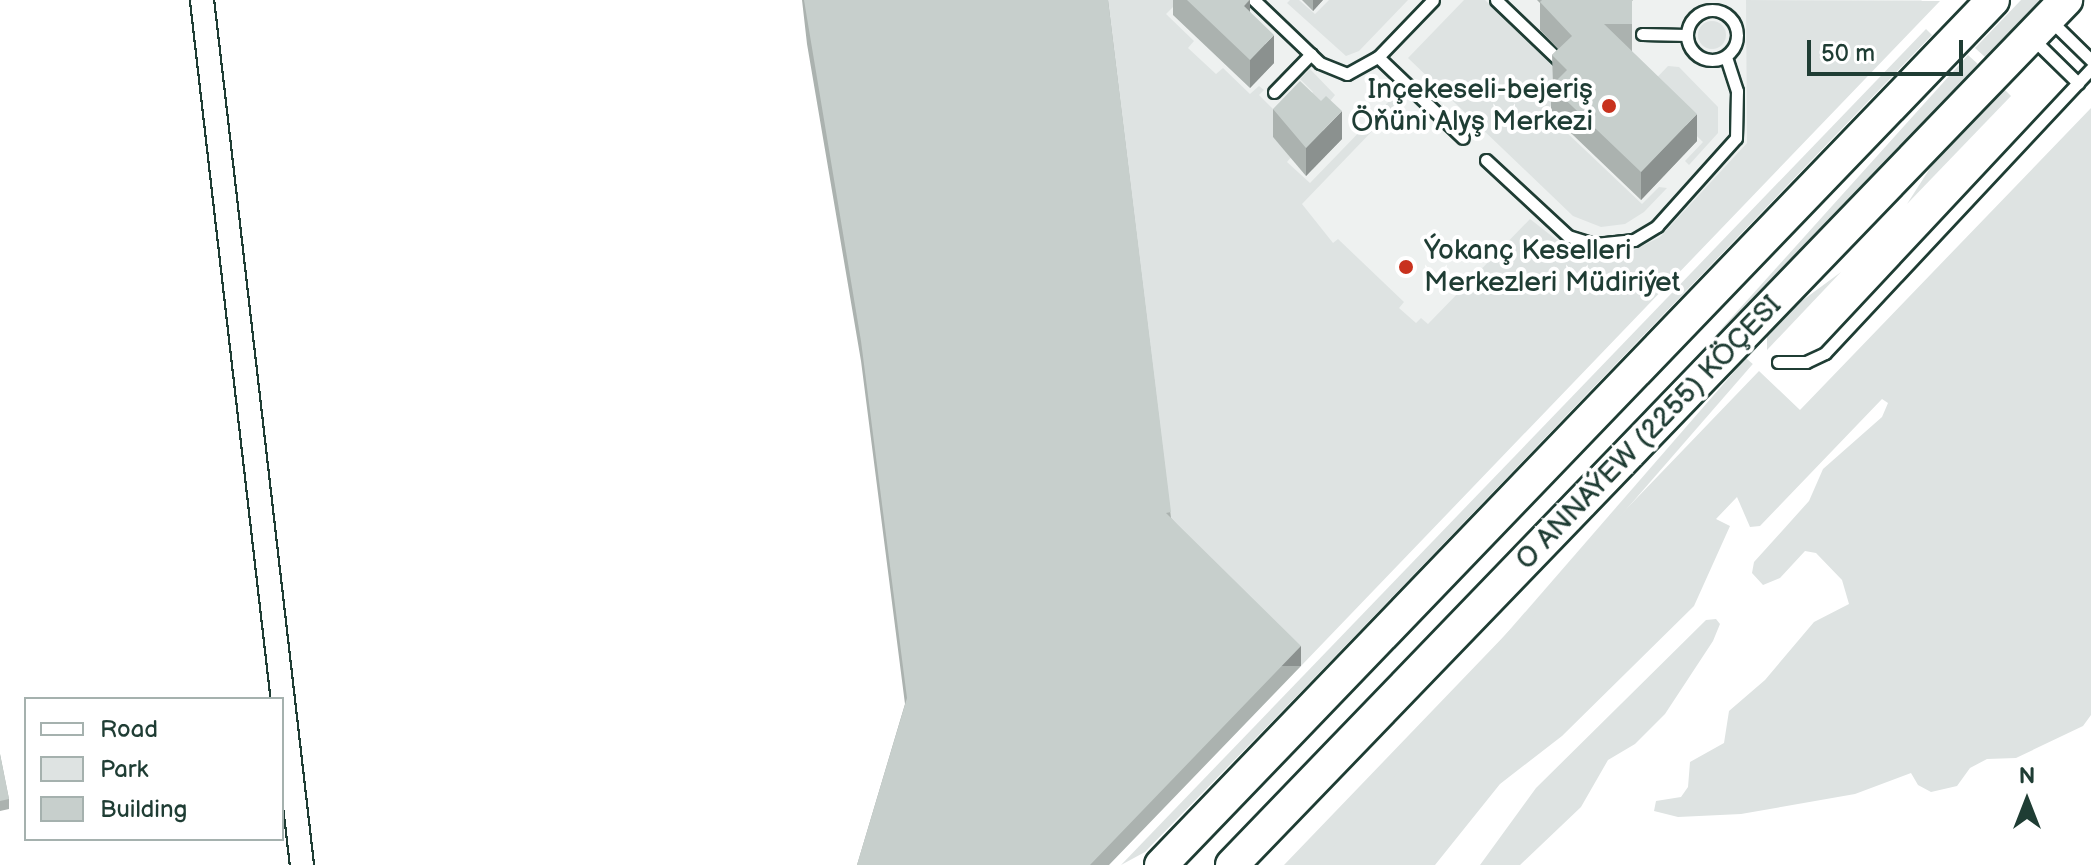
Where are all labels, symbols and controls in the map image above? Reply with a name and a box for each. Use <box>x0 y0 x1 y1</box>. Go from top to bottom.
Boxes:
scale bar <box>1811 24 1967 74</box>
text: 50 m <box>1821 39 1875 68</box>
place label: Inçekeseli-bejeriş Öňüni Alyş Merkezi <box>1351 73 1593 139</box>
marker: Inçekeseli-bejeriş Öňüni Alyş Merkezi <box>1600 97 1618 115</box>
place label: Ýokanç Keselleri Merkezleri Müdiriýet <box>1424 234 1680 300</box>
marker: Ýokanç Keselleri Merkezleri Müdiriýet <box>1395 256 1417 278</box>
street label: O ANNAÝEW (2255) KÖÇESI <box>1509 289 1789 577</box>
legend <box>24 697 284 841</box>
text: Road <box>100 715 158 744</box>
text: Park <box>100 755 148 784</box>
north arrow <box>1987 761 2067 841</box>
text: N <box>2019 763 2035 790</box>
text: Building <box>100 795 187 824</box>

